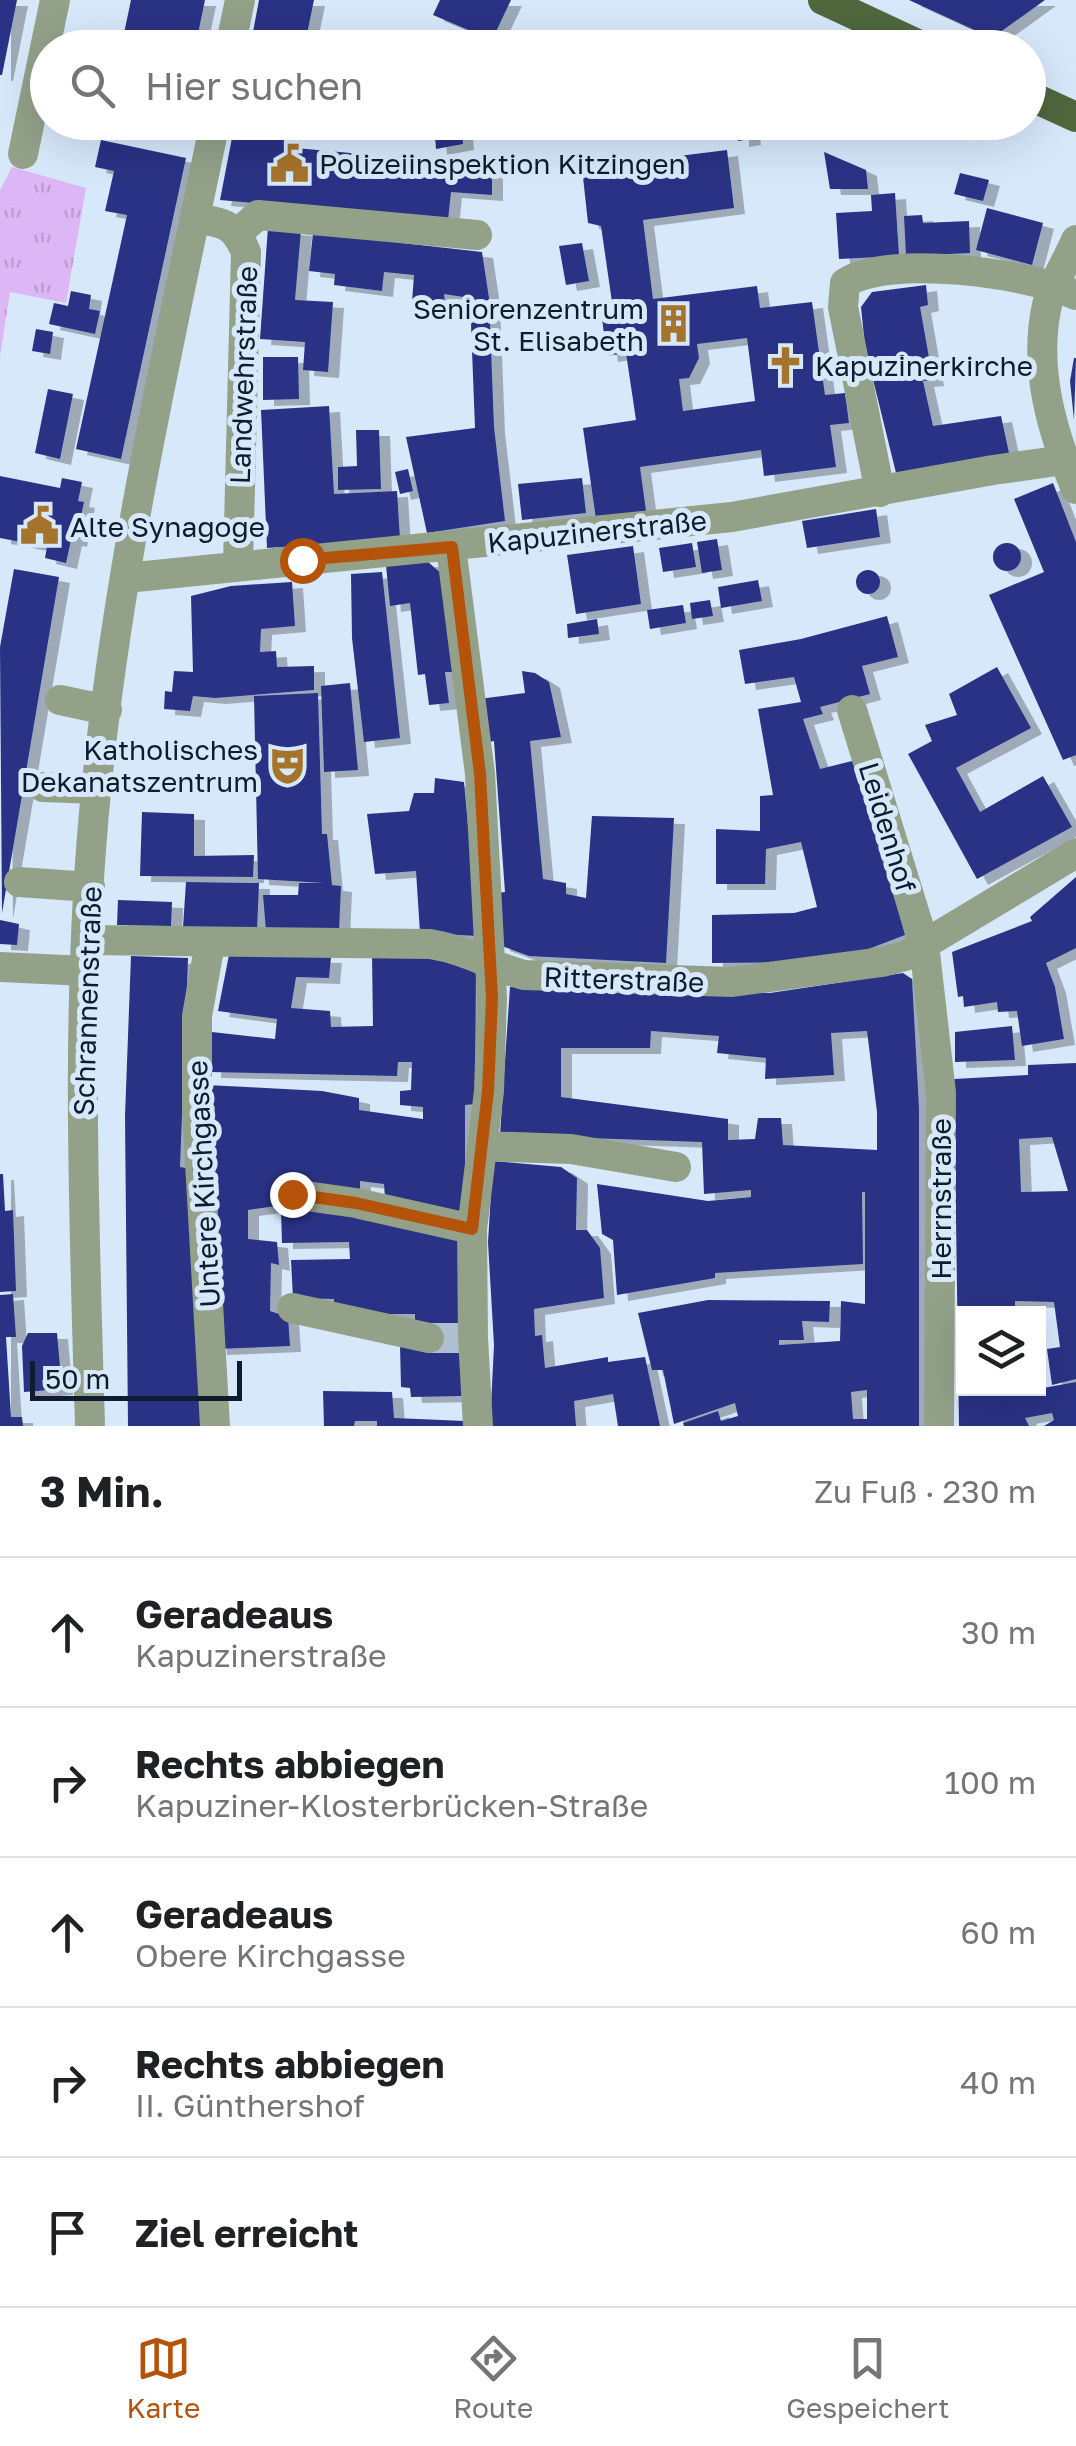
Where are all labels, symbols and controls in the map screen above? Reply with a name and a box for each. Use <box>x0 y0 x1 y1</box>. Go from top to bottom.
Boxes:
search box <box>30 30 1046 140</box>
icon: search <box>65 58 120 113</box>
text: Hier suchen <box>145 63 363 108</box>
public building icon: Polizeiinspektion Kitzingen <box>268 142 310 184</box>
place label: Polizeiinspektion Kitzingen <box>319 147 686 180</box>
street label: Landwehrstraße <box>223 265 263 485</box>
place label: Seniorenzentrum St. Elisabeth <box>413 292 644 357</box>
building icon: Seniorenzentrum St. Elisabeth <box>653 303 695 345</box>
church icon: Kapuzinerkirche <box>764 344 806 386</box>
place label: Kapuzinerkirche <box>815 349 1033 382</box>
street label: Kapuzinerstraße <box>486 503 708 559</box>
public building icon: Alte Synagoge <box>19 505 61 547</box>
place label: Alte Synagoge <box>70 510 265 543</box>
route start <box>280 538 326 584</box>
place label: Katholisches Dekanatszentrum <box>21 733 258 798</box>
theatre icon: Katholisches Dekanatszentrum <box>267 744 309 786</box>
street label: Leidenhof <box>853 758 923 896</box>
street label: Schrannenstraße <box>67 886 107 1116</box>
street label: Ritterstraße <box>543 960 705 998</box>
street label: Untere Kirchgasse <box>180 1060 226 1308</box>
street label: Herrnstraße <box>924 1118 957 1280</box>
route end <box>270 1172 316 1218</box>
map controls <box>956 1306 1046 1396</box>
button: layers <box>956 1306 1046 1396</box>
scale bar <box>30 1356 242 1400</box>
text: 50 m <box>45 1362 110 1395</box>
text: 3 Min. <box>40 1466 164 1516</box>
text: Zu Fuß · 230 m <box>814 1472 1036 1510</box>
text: Geradeaus <box>135 1591 333 1636</box>
icon: ahead <box>40 1605 95 1660</box>
text: 30 m <box>961 1613 1036 1651</box>
text: Kapuzinerstraße <box>135 1636 387 1674</box>
text: Rechts abbiegen <box>135 1741 444 1786</box>
icon: right <box>40 1755 95 1810</box>
text: 100 m <box>944 1763 1036 1801</box>
text: Kapuziner-Klosterbrücken-Straße <box>135 1786 648 1824</box>
text: Geradeaus <box>135 1891 333 1936</box>
icon: ahead <box>40 1905 95 1960</box>
text: 60 m <box>960 1913 1036 1951</box>
text: Obere Kirchgasse <box>135 1936 406 1974</box>
text: Rechts abbiegen <box>135 2041 444 2086</box>
icon: right <box>40 2055 95 2110</box>
text: 40 m <box>960 2063 1036 2101</box>
text: II. Günthershof <box>135 2086 365 2124</box>
icon: arrive <box>40 2205 95 2260</box>
text: Ziel erreicht <box>135 2210 358 2255</box>
tab: Karte <box>127 2331 200 2424</box>
tab: Route <box>453 2331 533 2424</box>
tab: Gespeichert <box>786 2331 949 2424</box>

